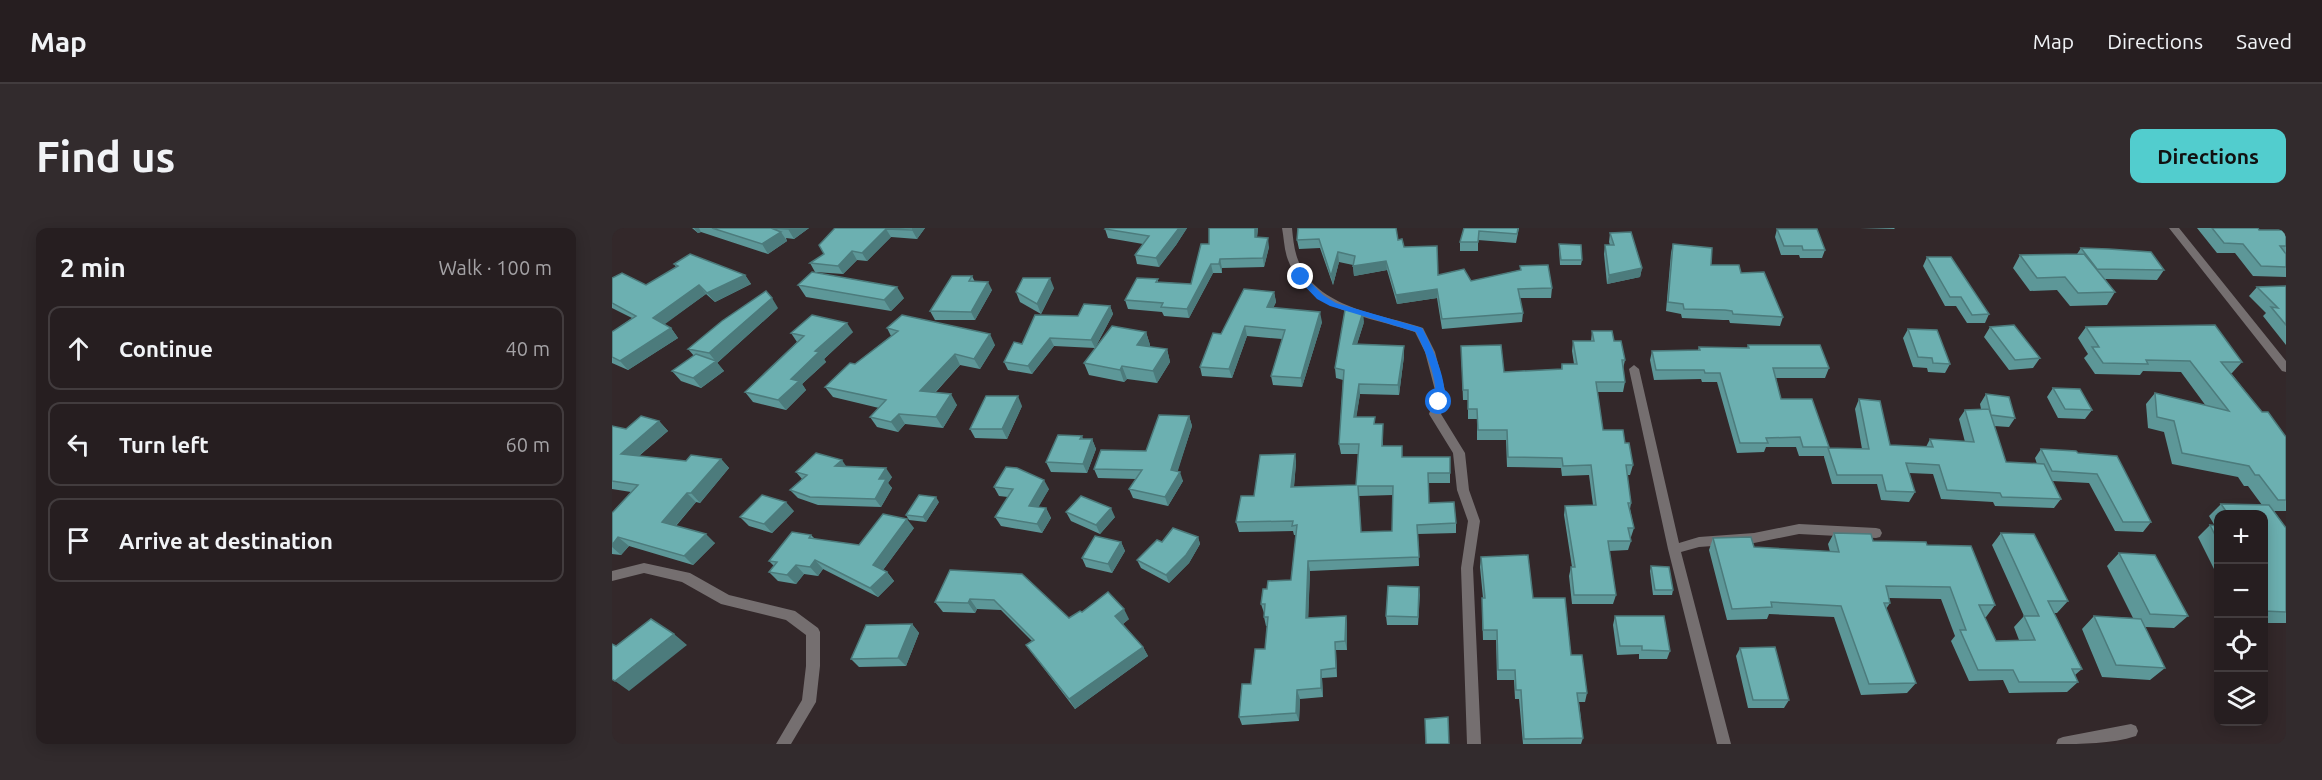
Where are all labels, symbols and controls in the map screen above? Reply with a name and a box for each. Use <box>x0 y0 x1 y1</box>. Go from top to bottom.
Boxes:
text: Map <box>30 26 87 57</box>
text: Map <box>2033 29 2074 53</box>
text: Directions <box>2107 29 2203 53</box>
text: Saved <box>2236 29 2292 53</box>
button: Directions <box>2130 129 2286 183</box>
text: Find us <box>36 133 175 180</box>
text: 2 min <box>60 253 126 282</box>
text: Walk · 100 m <box>439 256 552 279</box>
route end <box>1287 263 1313 289</box>
icon: ahead <box>62 332 95 365</box>
text: Continue <box>119 336 213 361</box>
text: 40 m <box>506 337 550 360</box>
route start <box>1425 388 1451 414</box>
icon: left <box>62 428 95 461</box>
text: Turn left <box>119 432 209 457</box>
text: 60 m <box>506 433 550 456</box>
map controls <box>2214 510 2268 726</box>
button: + <box>2214 510 2268 564</box>
icon: arrive <box>62 524 95 557</box>
text: Arrive at destination <box>119 528 333 553</box>
button: − <box>2214 564 2268 618</box>
button: locate <box>2214 618 2268 672</box>
button: layers <box>2214 672 2268 726</box>

